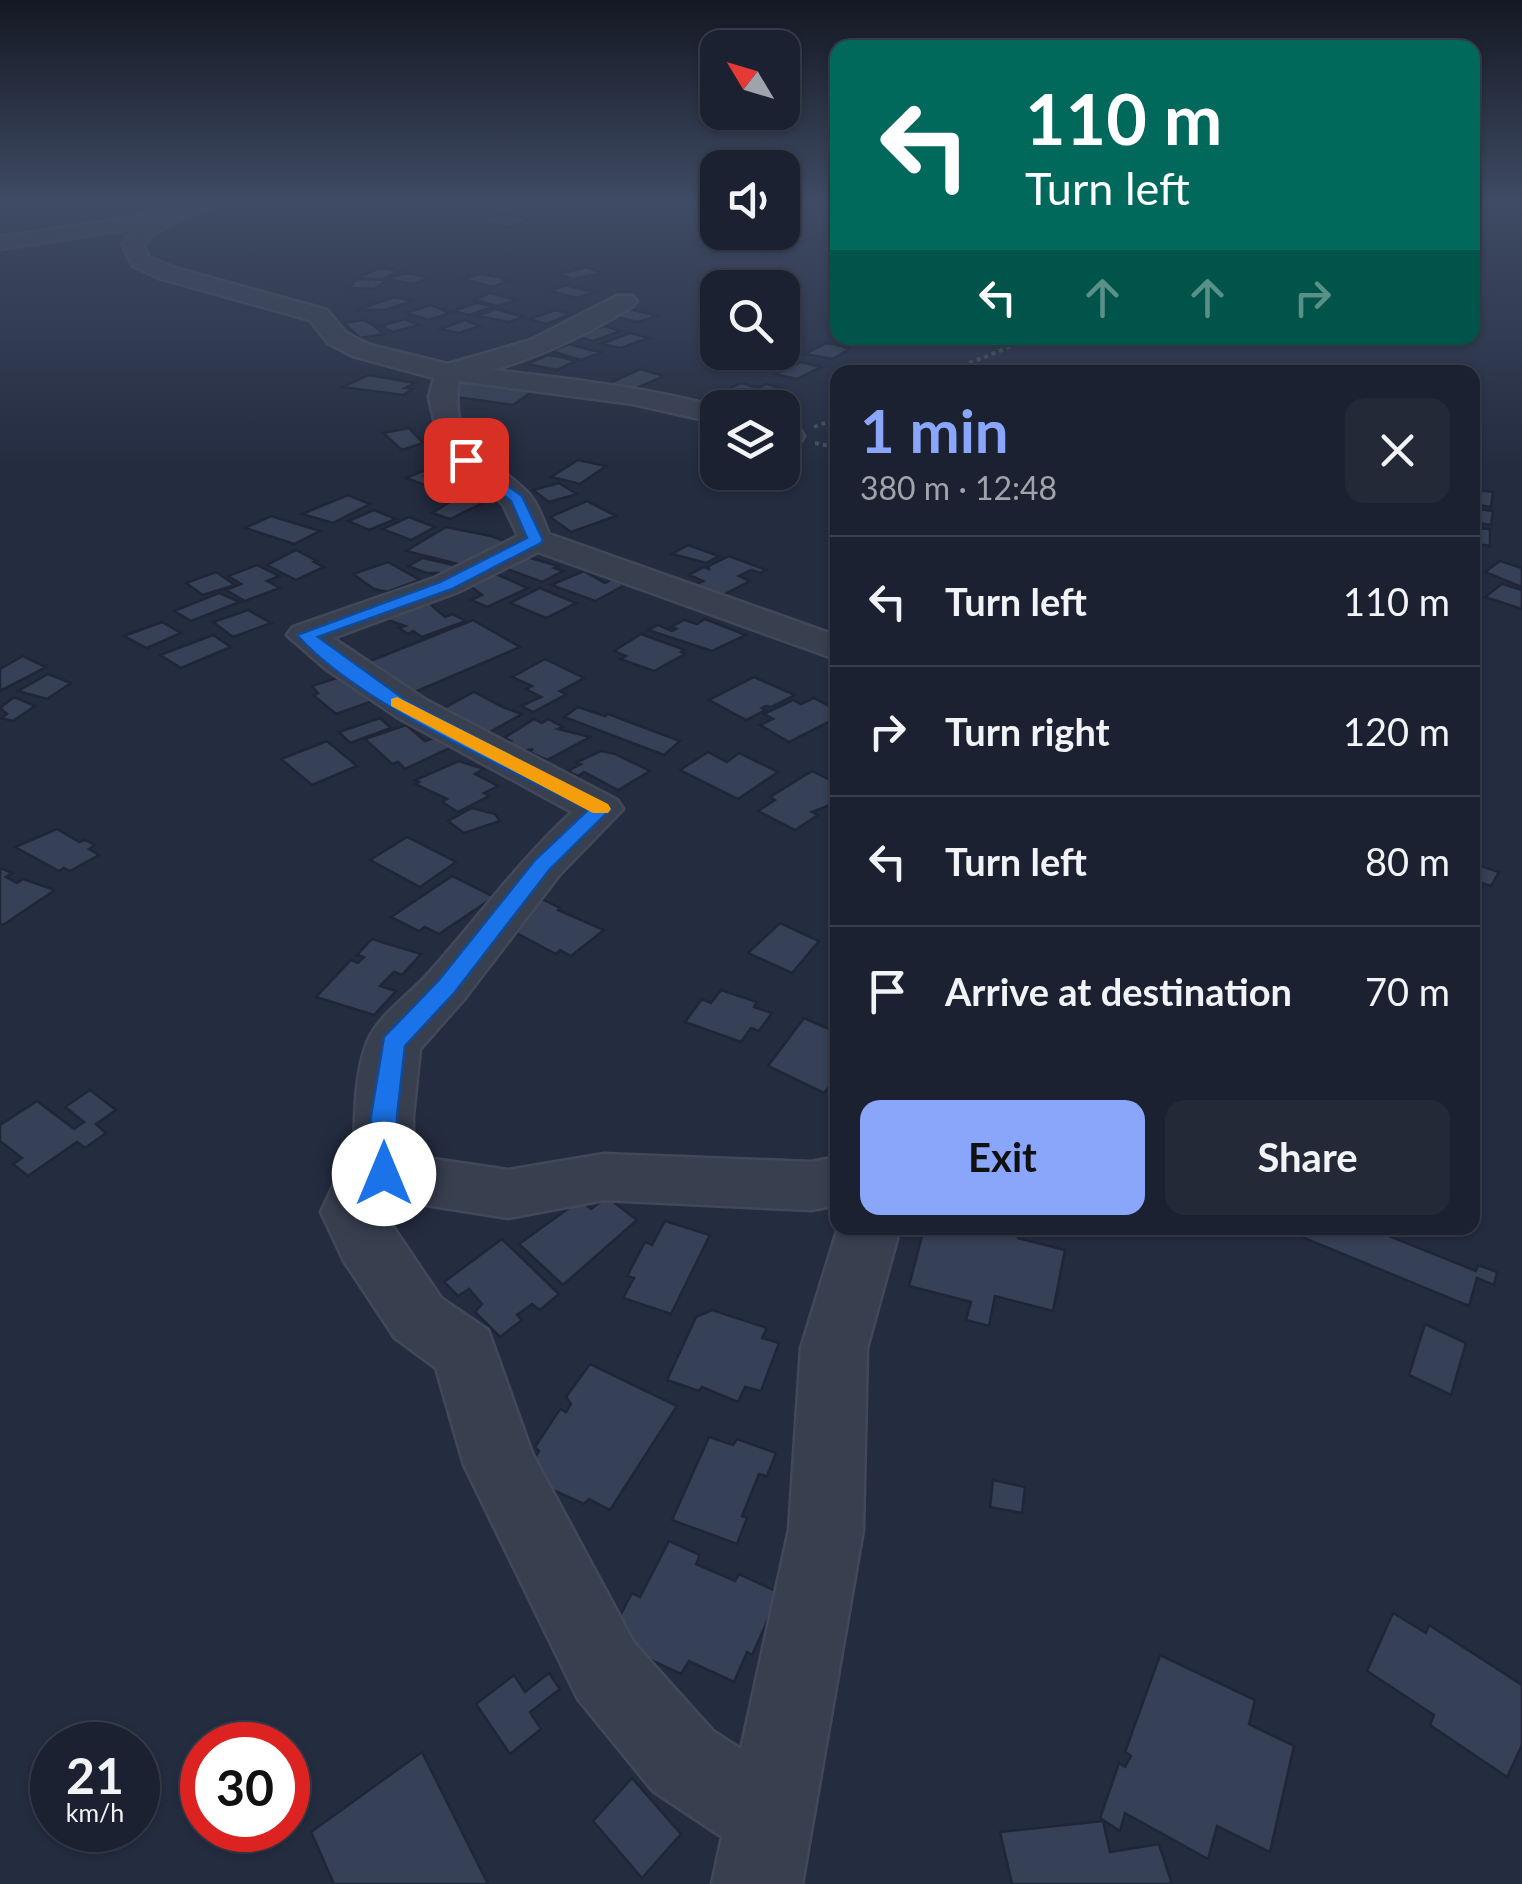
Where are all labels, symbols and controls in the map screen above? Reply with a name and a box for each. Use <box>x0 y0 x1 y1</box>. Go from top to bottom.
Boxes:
north arrow <box>700 30 800 130</box>
map controls <box>700 30 800 490</box>
text: 110 m <box>1025 76 1222 160</box>
icon: left <box>860 80 990 210</box>
button: sound <box>700 150 800 250</box>
text: Turn left <box>1025 161 1190 215</box>
button: search <box>700 270 800 370</box>
icon: left <box>970 270 1025 325</box>
icon: ahead <box>1075 270 1130 325</box>
icon: ahead <box>1180 270 1235 325</box>
icon: right <box>1285 270 1340 325</box>
button: layers <box>700 390 800 490</box>
text: 1 min <box>860 394 1009 466</box>
button: close <box>1345 398 1450 503</box>
pin <box>424 418 509 503</box>
icon: arrive <box>439 433 494 488</box>
text: 380 m · 12:48 <box>860 468 1057 507</box>
icon: left <box>860 574 915 629</box>
text: Turn left <box>945 578 1087 624</box>
text: 110 m <box>1343 578 1450 624</box>
icon: right <box>860 704 915 759</box>
text: Turn right <box>945 708 1110 754</box>
text: 120 m <box>1343 708 1450 754</box>
icon: left <box>860 834 915 889</box>
text: Turn left <box>945 838 1087 884</box>
text: 80 m <box>1365 838 1450 884</box>
icon: arrive <box>860 964 915 1019</box>
text: Arrive at destination <box>945 968 1292 1014</box>
text: 70 m <box>1365 968 1450 1014</box>
button: Exit <box>860 1100 1145 1215</box>
button: Share <box>1165 1100 1450 1215</box>
position arrow <box>332 1122 436 1226</box>
speed limit sign: 30 <box>180 1722 310 1852</box>
text: 21 <box>66 1745 124 1805</box>
text: km/h <box>66 1797 124 1827</box>

